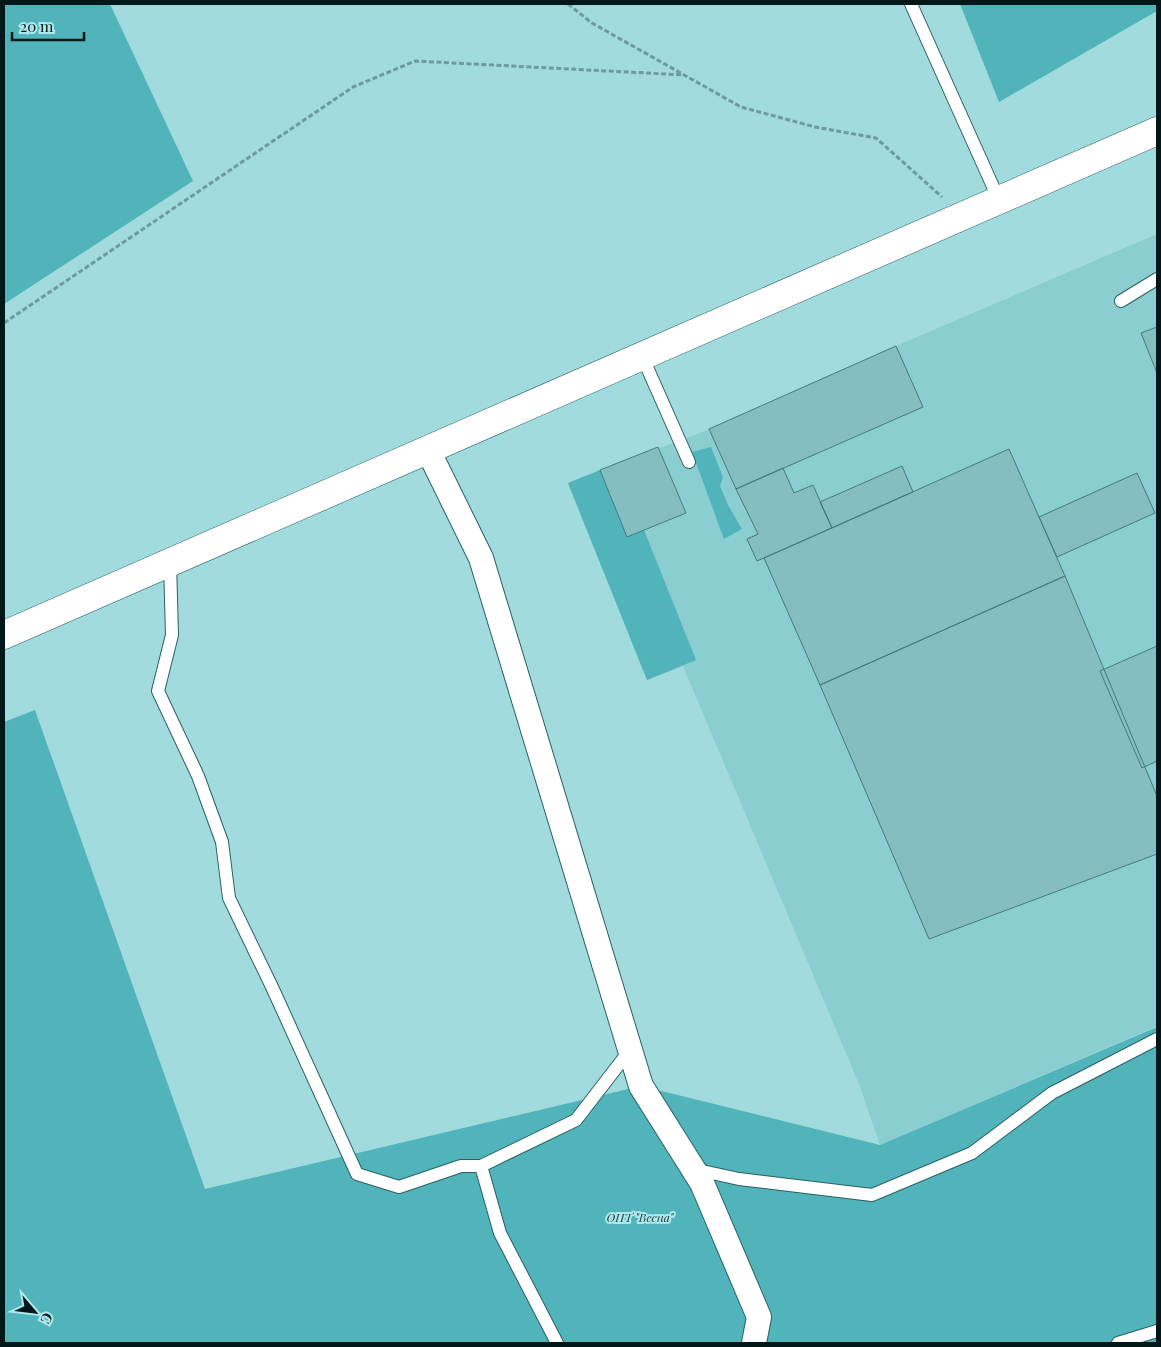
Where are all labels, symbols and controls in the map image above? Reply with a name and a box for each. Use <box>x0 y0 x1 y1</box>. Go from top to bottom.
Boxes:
scale bar <box>12 10 85 42</box>
text: 20 m <box>20 16 54 36</box>
park label: ОНТ "Весна" <box>607 1209 675 1225</box>
north arrow <box>10 1287 60 1337</box>
text: С <box>36 1310 58 1327</box>

